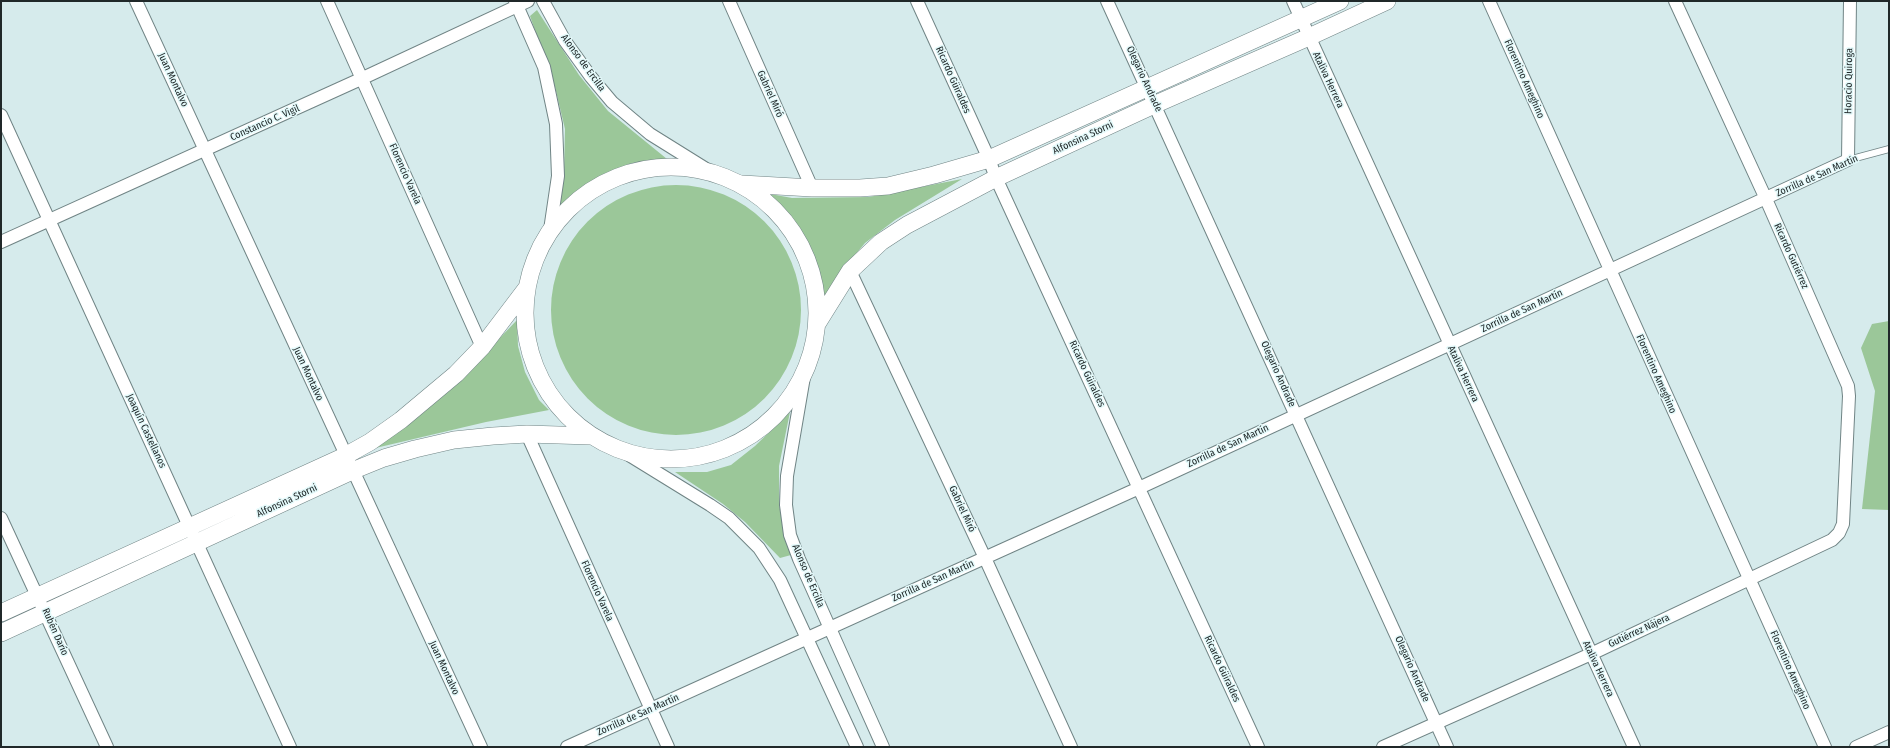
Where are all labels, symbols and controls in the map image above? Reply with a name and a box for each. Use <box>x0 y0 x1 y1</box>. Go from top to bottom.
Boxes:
street label: Alonso de Ercilla <box>558 32 608 94</box>
street label: Florentino Ameghino <box>1501 38 1547 120</box>
street label: Olegario Andrade <box>1124 44 1164 114</box>
street label: Ricardo Güiraldes <box>933 45 973 115</box>
street label: Horacio Quiroga <box>1842 48 1856 114</box>
street label: Ataliva Herrera <box>1310 50 1346 110</box>
street label: Juan Montalvo <box>155 51 191 109</box>
street label: Gabriel Miró <box>754 69 786 119</box>
street label: Constancio C. Vigil <box>229 102 301 144</box>
street label: Alfonsina Storni <box>1051 119 1115 157</box>
street label: Florencio Varela <box>386 142 424 206</box>
street label: Zorrilla de San Martín <box>1774 153 1860 199</box>
street label: Ricardo Gutiérrez <box>1771 221 1811 291</box>
street label: Zorrilla de San Martín <box>1479 287 1565 335</box>
street label: Florentino Ameghino <box>1633 333 1679 415</box>
street label: Ricardo Güiraldes <box>1066 339 1108 409</box>
street label: Olegario Andrade <box>1258 339 1298 409</box>
street label: Ataliva Herrera <box>1445 344 1481 404</box>
street label: Juan Montalvo <box>290 345 326 403</box>
street label: Joaquín Castellanos <box>124 392 168 470</box>
street label: Zorrilla de San Martín <box>1185 422 1271 470</box>
street label: Alfonsina Storni <box>255 482 319 520</box>
street label: Gabriel Miró <box>946 484 978 534</box>
street label: Alonso de Ercilla <box>789 543 827 609</box>
street label: Zorrilla de San Martín <box>890 558 976 604</box>
street label: Florencio Varela <box>578 559 616 623</box>
street label: Rubén Darío <box>39 607 71 657</box>
street label: Gutiérrez Nájera <box>1607 612 1671 650</box>
street label: Florentino Ameghino <box>1767 629 1813 711</box>
street label: Ricardo Güiraldes <box>1201 634 1243 704</box>
street label: Olegario Andrade <box>1392 634 1432 704</box>
street label: Juan Montalvo <box>426 639 462 697</box>
street label: Ataliva Herrera <box>1580 639 1616 699</box>
street label: Zorrilla de San Martín <box>595 692 681 738</box>

